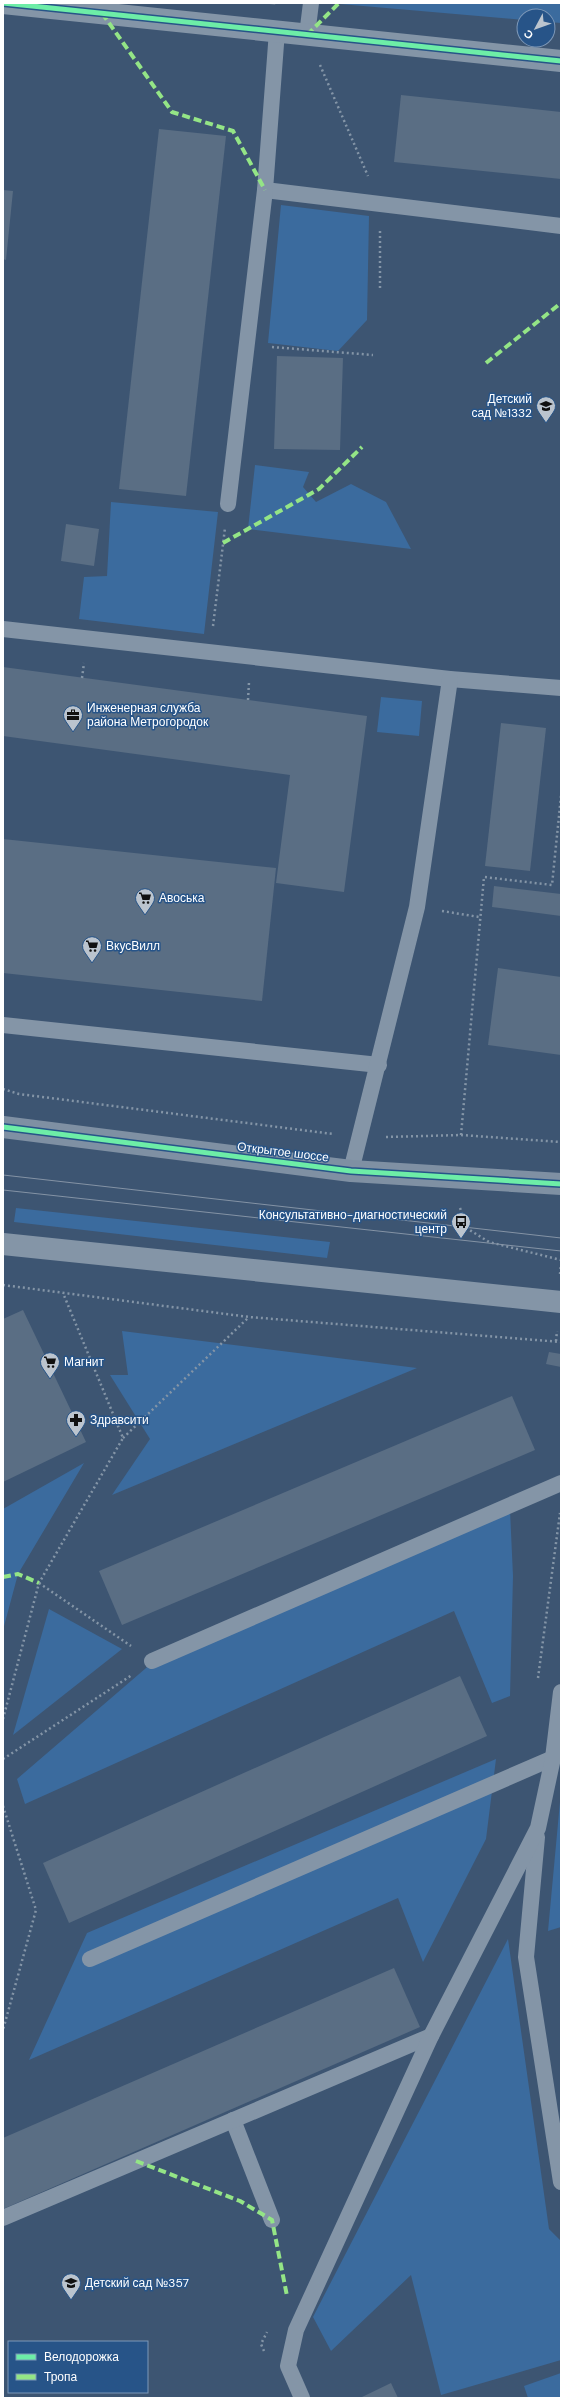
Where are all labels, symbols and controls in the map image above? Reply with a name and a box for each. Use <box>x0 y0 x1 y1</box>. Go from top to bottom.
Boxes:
north arrow <box>516 8 556 48</box>
text: С <box>521 27 536 42</box>
place label: Детский сад №1332 <box>471 391 532 421</box>
school or university icon: Детский сад №1332 <box>535 395 557 423</box>
place label: Инженерная служба района Метрогородок <box>87 700 209 730</box>
office icon: Инженерная служба района Метрогородок <box>62 704 84 732</box>
supermarket icon: Авоська <box>134 887 156 915</box>
place label: Авоська <box>159 890 205 906</box>
supermarket icon: ВкусВилл <box>81 935 103 963</box>
place label: ВкусВилл <box>106 938 160 954</box>
street label: Открытое шоссе <box>236 1138 330 1166</box>
place label: Консультативно-диагностический центр <box>259 1207 447 1237</box>
bus stop icon: Консультативно-диагностический центр <box>450 1211 472 1239</box>
supermarket icon: Магнит <box>39 1351 61 1379</box>
place label: Магнит <box>64 1354 105 1370</box>
pharmacy icon: Здравсити <box>65 1409 87 1437</box>
place label: Здравсити <box>90 1412 149 1428</box>
school or university icon: Детский сад №357 <box>60 2272 82 2300</box>
place label: Детский сад №357 <box>85 2275 189 2291</box>
legend <box>8 2341 148 2393</box>
text: Велодорожка <box>44 2349 119 2365</box>
text: Тропа <box>44 2369 78 2385</box>

